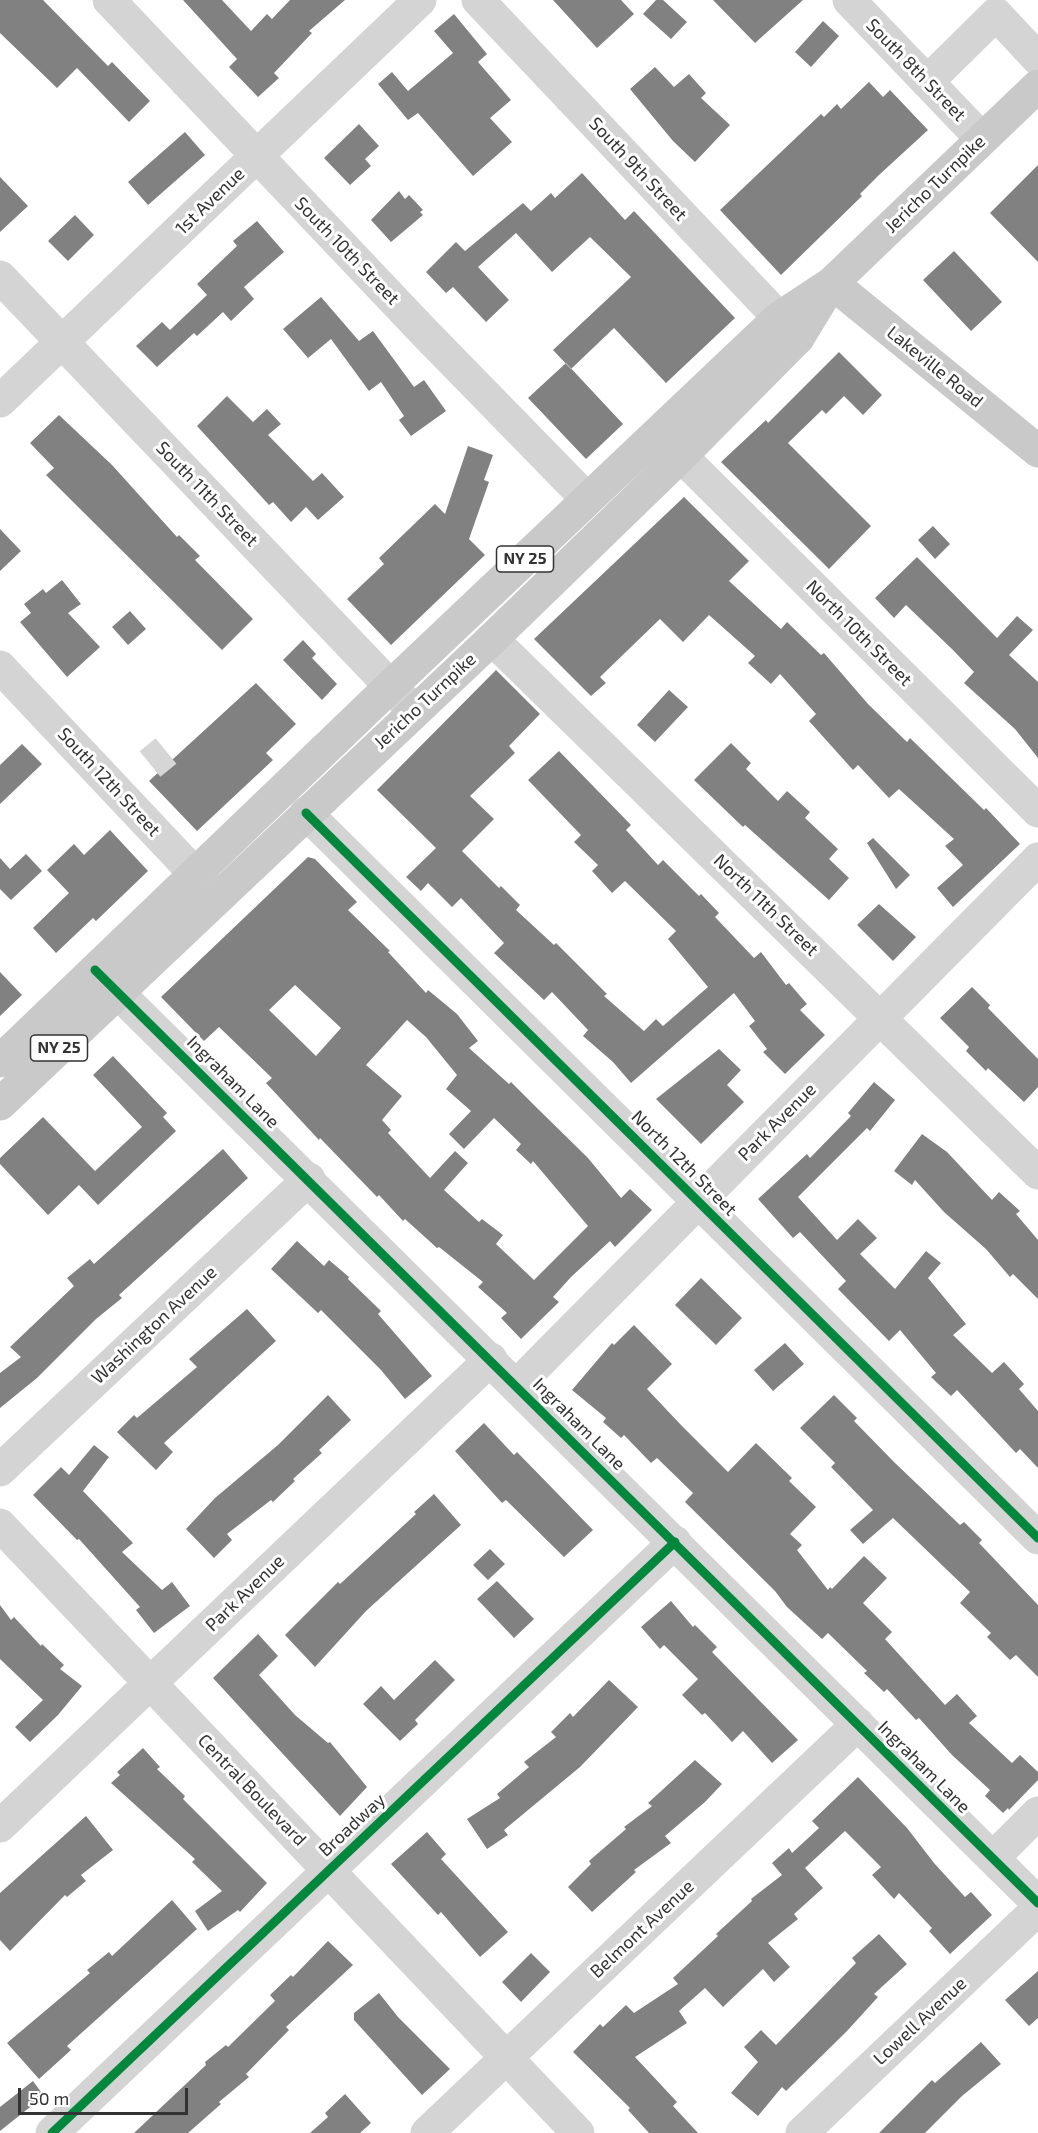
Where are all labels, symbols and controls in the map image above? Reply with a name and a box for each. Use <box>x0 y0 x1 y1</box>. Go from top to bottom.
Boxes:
street label: South 8th Street <box>862 14 970 126</box>
street label: South 9th Street <box>585 113 691 225</box>
street label: Jericho Turnpike <box>880 131 990 237</box>
street label: 1st Avenue <box>171 163 249 239</box>
street label: South 10th Street <box>290 193 404 309</box>
street label: Lakeville Road <box>883 322 987 412</box>
street label: South 11th Street <box>151 437 263 551</box>
road number: NY 25 <box>496 546 554 572</box>
street label: North 10th Street <box>802 576 916 690</box>
street label: Jericho Turnpike <box>370 648 480 754</box>
street label: South 12th Street <box>53 723 165 841</box>
street label: North 11th Street <box>709 850 823 960</box>
street label: Ingraham Lane <box>182 1031 284 1133</box>
road number: NY 25 <box>31 1035 88 1061</box>
street label: Park Avenue <box>734 1079 820 1165</box>
street label: North 12th Street <box>627 1106 741 1220</box>
street label: Washington Avenue <box>87 1261 221 1389</box>
street label: Ingraham Lane <box>528 1373 630 1475</box>
street label: Park Avenue <box>201 1550 289 1636</box>
street label: Ingraham Lane <box>873 1716 975 1818</box>
street label: Central Boulevard <box>193 1730 311 1850</box>
street label: Broadway <box>314 1789 390 1861</box>
street label: Belmont Avenue <box>586 1875 698 1983</box>
street label: Lowell Avenue <box>869 1973 971 2069</box>
scale bar <box>21 2076 190 2114</box>
text: 50 m <box>29 2087 69 2109</box>

